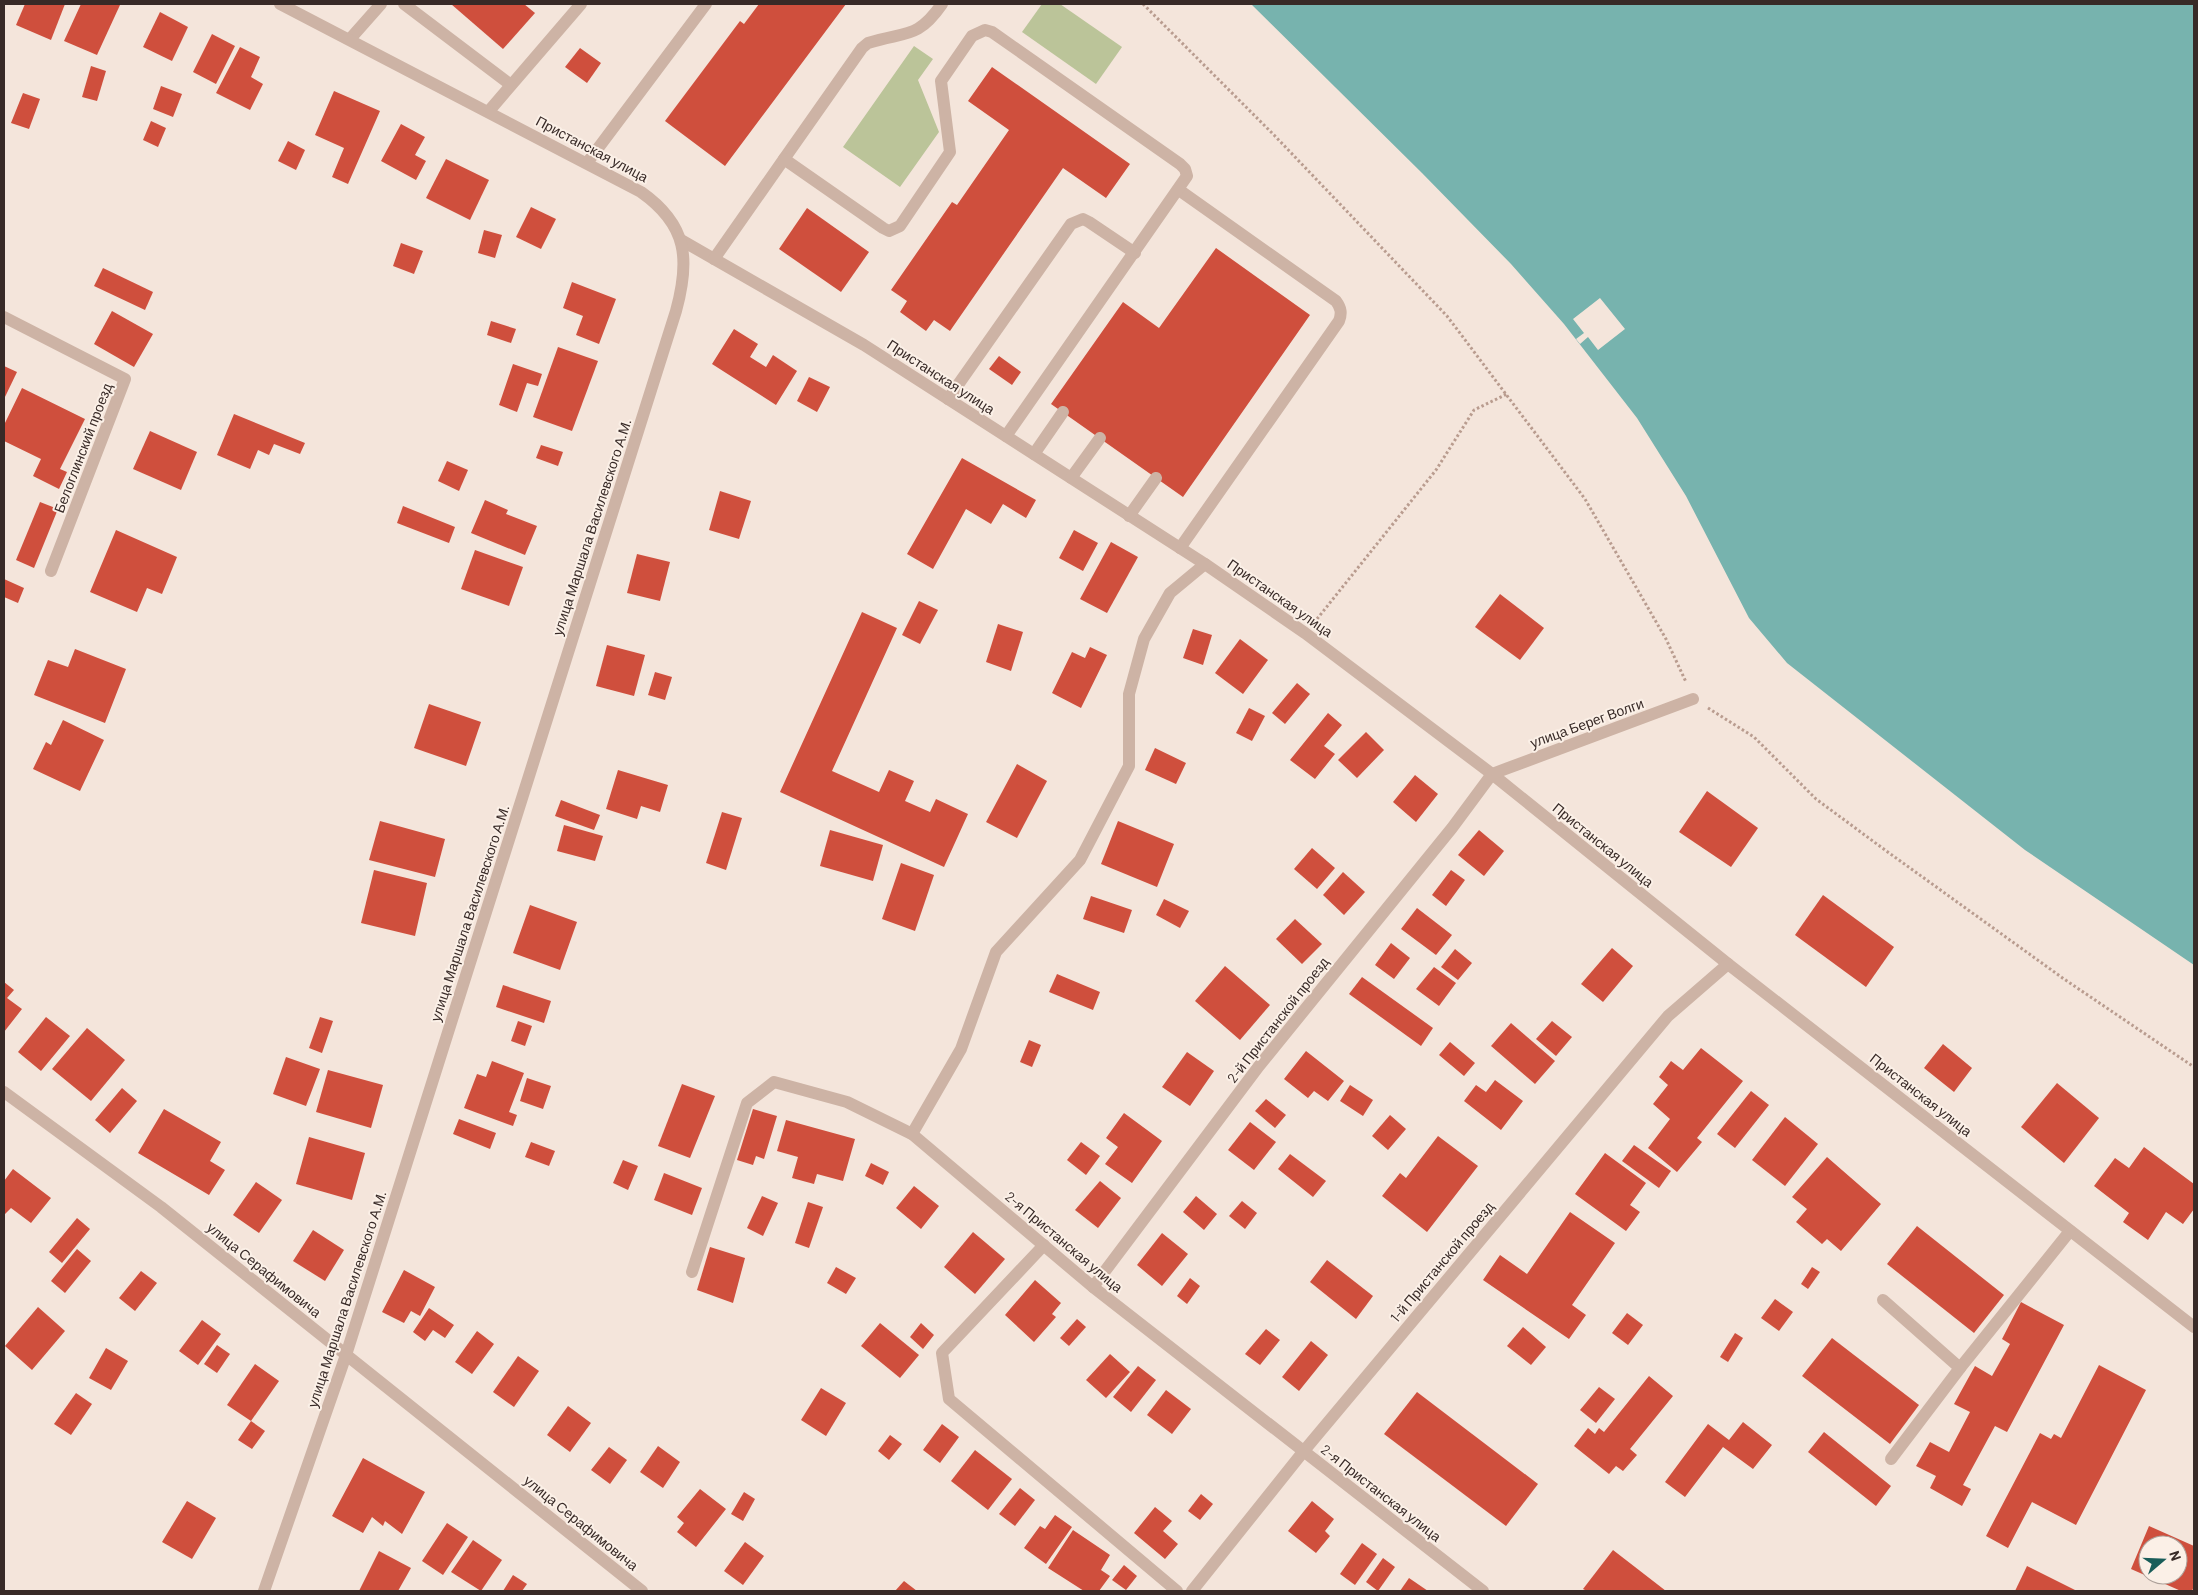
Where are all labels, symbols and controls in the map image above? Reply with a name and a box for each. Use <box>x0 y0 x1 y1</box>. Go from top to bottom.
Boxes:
street label: Пристанская улица <box>533 112 651 185</box>
street label: Пристанская улица <box>884 336 998 418</box>
street label: Белоглинский проезд <box>50 381 115 515</box>
street label: улица Маршала Василевского А.М. <box>548 416 635 637</box>
street label: Пристанская улица <box>1224 555 1336 640</box>
street label: улица Берег Волги <box>1528 694 1646 751</box>
street label: Пристанская улица <box>1550 799 1657 891</box>
street label: улица Маршала Василевского А.М. <box>426 802 513 1023</box>
street label: 2-й Пристанской проезд <box>1223 954 1332 1086</box>
street label: Пристанская улица <box>1867 1050 1976 1140</box>
street label: улица Маршала Василевского А.М. <box>303 1188 390 1409</box>
street label: 2-я Пристанская улица <box>1002 1188 1127 1296</box>
street label: 1-й Пристанской проезд <box>1386 1198 1497 1325</box>
street label: улица Серафимовича <box>204 1218 325 1321</box>
street label: 2-я Пристанская улица <box>1318 1440 1445 1545</box>
street label: улица Серафимовича <box>521 1471 642 1574</box>
north arrow <box>2138 1535 2188 1585</box>
text: N <box>2166 1548 2185 1563</box>

